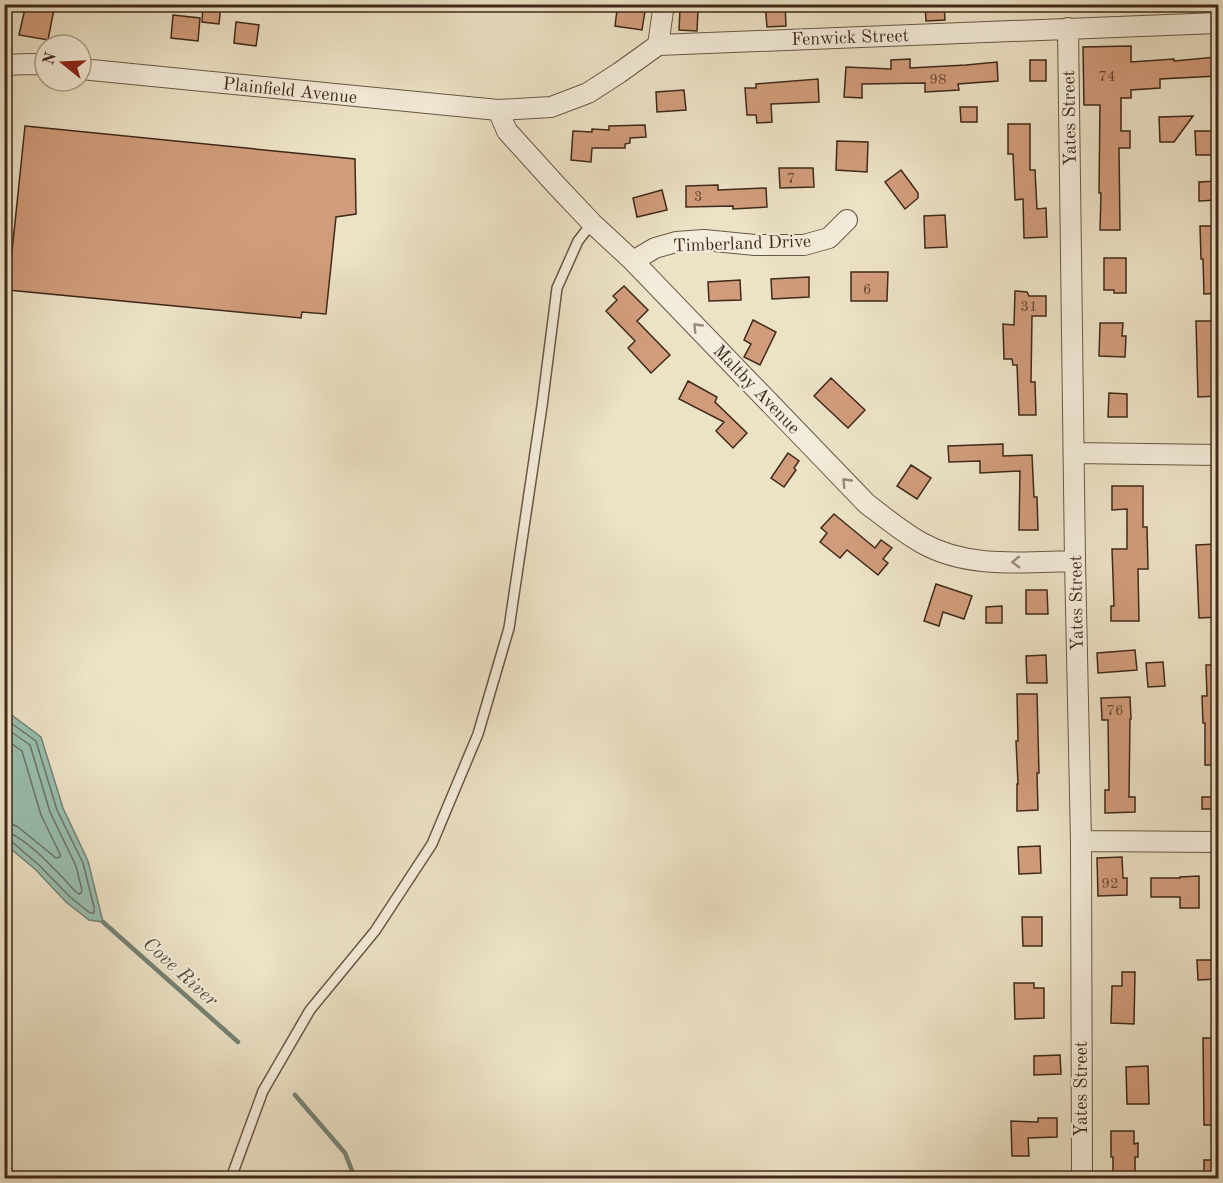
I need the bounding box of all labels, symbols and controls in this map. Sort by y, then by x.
street label: Fenwick Street [791,27,909,49]
north arrow [33,33,93,93]
text: N [41,50,60,67]
street label: Yates Street [1060,70,1080,166]
house number: 74 [1098,70,1116,85]
house number: 98 [929,73,947,88]
street label: Plainfield Avenue [222,75,358,107]
house number: 7 [787,172,795,187]
house number: 3 [694,190,702,205]
street label: Timberland Drive [673,233,811,255]
house number: 6 [863,283,871,298]
house number: 31 [1020,300,1038,315]
one-way arrow [693,323,704,334]
street label: Maltby Avenue [709,342,803,438]
one-way arrow [843,479,854,490]
street label: Yates Street [1067,555,1087,651]
one-way arrow [1012,556,1021,568]
house number: 76 [1106,704,1124,719]
house number: 92 [1101,877,1119,892]
water label: Cove River [138,934,221,1011]
street label: Yates Street [1073,1041,1091,1137]

